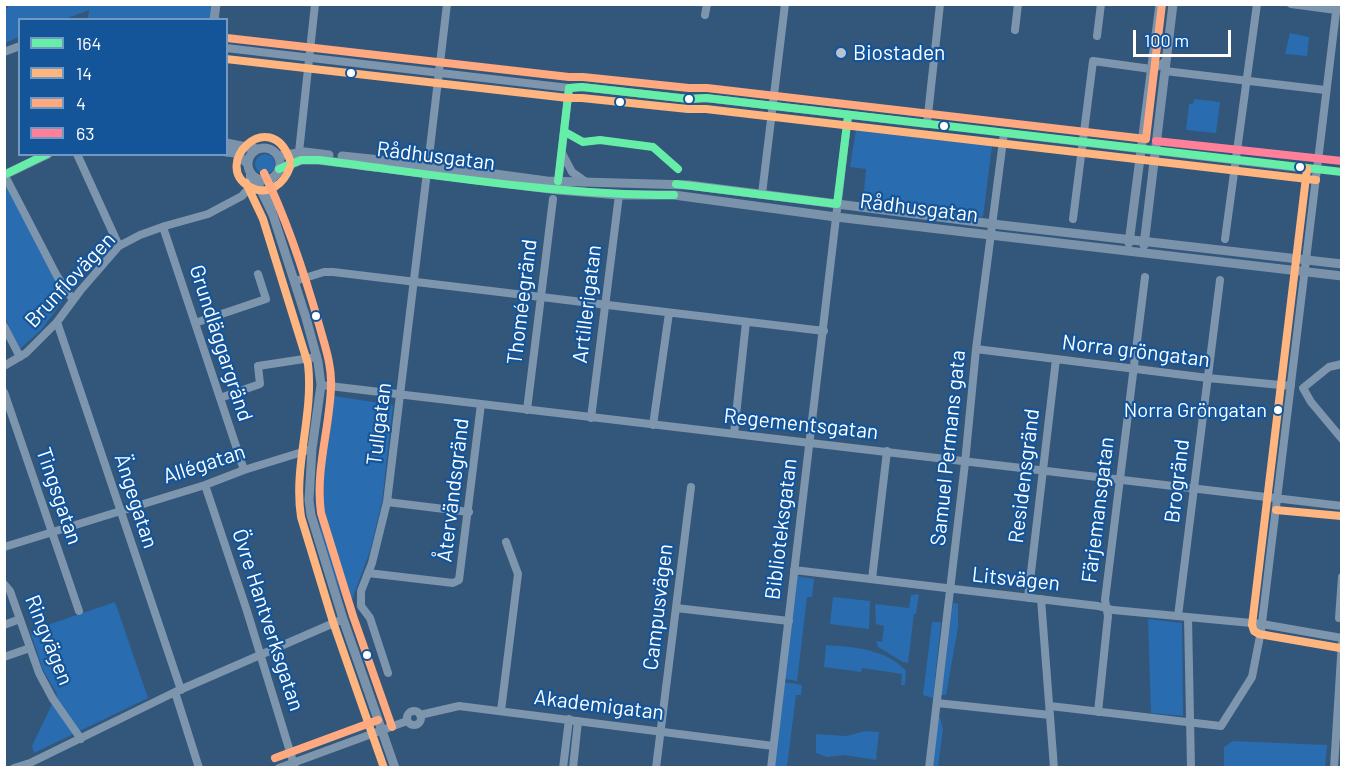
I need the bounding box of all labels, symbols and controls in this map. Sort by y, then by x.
legend [18,18,228,156]
scale bar [1136,18,1234,56]
text: 100 m [1144,29,1189,51]
text: 164 [76,32,102,54]
place label: Biostaden [853,40,945,66]
marker: Biostaden [834,46,848,60]
text: 14 [76,62,92,84]
unlabelled marker [345,67,357,79]
text: 4 [76,92,86,114]
unlabelled marker [683,93,695,105]
unlabelled marker [614,96,626,108]
unlabelled marker [938,120,950,132]
text: 63 [76,122,95,144]
street label: Rådhusgatan [375,136,497,176]
unlabelled marker [1294,161,1306,173]
street label: Rådhusgatan [858,188,980,228]
street label: Brunflovägen [20,227,120,333]
street label: Thoméegränd [502,238,542,366]
street label: Artillerigatan [567,243,607,365]
street label: Grundläggargränd [184,262,258,424]
unlabelled marker [310,310,322,322]
street label: Norra gröngatan [1061,329,1211,373]
street label: Samuel Permans gata [925,349,971,547]
street label: Tullgatan [361,381,397,467]
place label: Norra Gröngatan [1124,398,1267,422]
street label: Regementsgatan [722,403,880,445]
marker: Norra Gröngatan [1272,404,1284,416]
street label: Residensgränd [1003,407,1045,545]
street label: Återvändsgränd [432,417,474,563]
street label: Färjemansgatan [1077,435,1119,585]
street label: Brogränd [1159,438,1195,524]
street label: Allégatan [160,439,248,489]
street label: Tingsgatan [31,444,87,548]
street label: Ängegatan [109,450,163,552]
street label: Biblioteksgatan [760,457,802,601]
street label: Övre Hantverksgatan [227,526,309,714]
street label: Campusvägen [638,542,678,672]
street label: Litsvägen [971,562,1061,596]
street label: Ringvägen [20,591,78,689]
unlabelled marker [361,649,373,661]
street label: Akademigatan [533,685,665,725]

